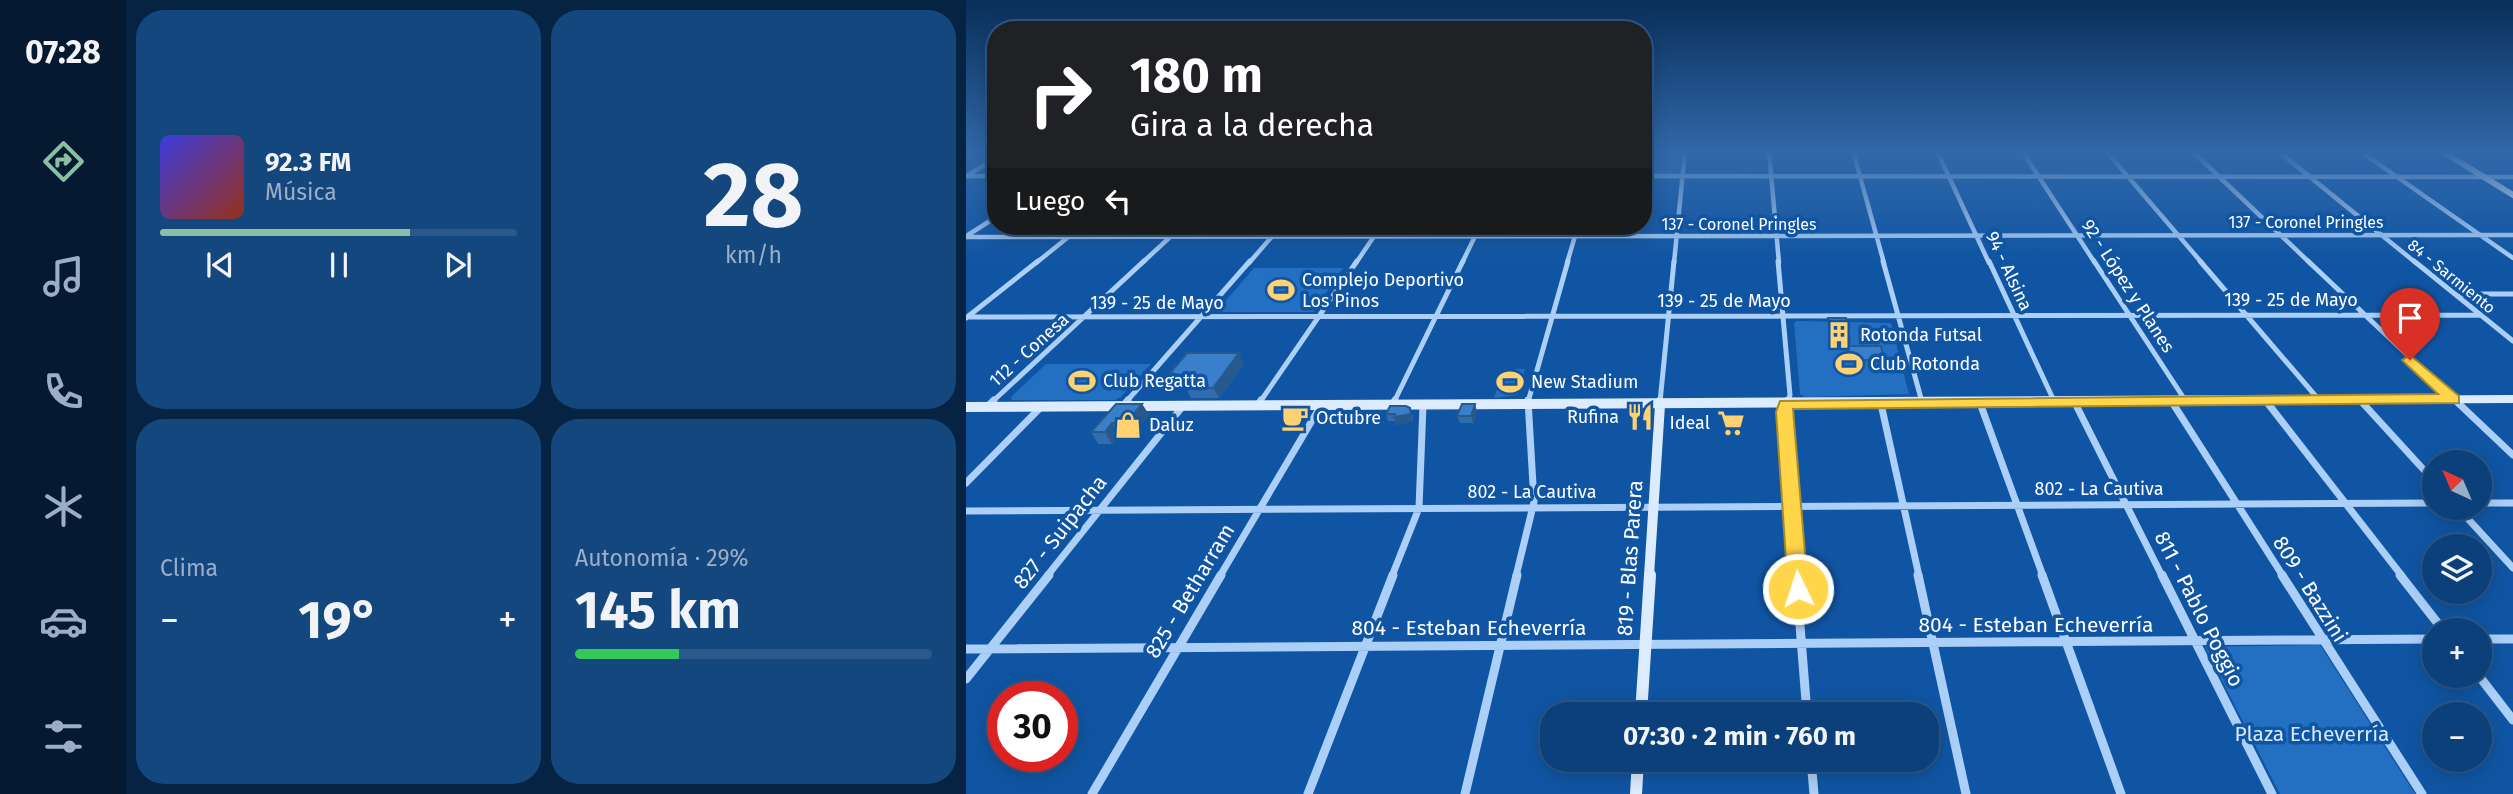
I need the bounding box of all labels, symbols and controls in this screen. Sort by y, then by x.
text: 07:28 [25,33,101,71]
text: 180 m [1130,46,1263,105]
icon: right [1015,49,1106,140]
text: Gira a la derecha [1130,106,1374,144]
icon: directions [39,137,88,186]
text: 28 [704,141,803,250]
text: 92.3 FM [265,147,351,178]
text: Música [265,178,337,206]
icon: left [1099,182,1137,220]
text: Luego [1015,186,1085,217]
street label: 137 - Coronel Pringles [2228,213,2384,232]
street label: 137 - Coronel Pringles [1661,215,1817,234]
street label: 92 - López y Planes [2077,215,2179,357]
street label: 94 - Alsina [1981,228,2037,314]
street label: 84 - Sarmiento [2404,235,2499,317]
text: km/h [725,241,782,269]
icon: previous [201,246,239,284]
icon: pause [320,246,358,284]
icon: next [439,246,477,284]
icon: music [39,252,88,301]
place label: Complejo Deportivo Los Pinos [1302,269,1464,312]
sports icon: Complejo Deportivo Los Pinos [1266,275,1296,305]
pin [2380,288,2440,360]
street label: 139 - 25 de Mayo [2224,289,2358,311]
street label: 139 - 25 de Mayo [1657,290,1791,312]
street label: 139 - 25 de Mayo [1090,292,1224,314]
icon: arrive [2391,299,2429,337]
street label: 112 - Conesa [985,308,1073,392]
building icon: Rotonda Futsal [1824,320,1854,350]
place label: Rotonda Futsal [1860,324,1982,346]
sports icon: Club Rotonda [1834,349,1864,379]
place label: Club Rotonda [1870,353,1980,375]
sports icon: Club Regatta [1067,366,1097,396]
icon: phone [39,367,88,416]
sports icon: New Stadium [1495,367,1525,397]
place label: Club Regatta [1103,370,1206,392]
place label: New Stadium [1531,371,1639,393]
restaurant icon: Rufina [1625,402,1655,432]
cafe icon: Octubre [1280,403,1310,433]
place label: Rufina [1567,406,1619,428]
place label: Octubre [1316,407,1381,429]
supermarket icon: Ideal [1716,408,1746,438]
shop icon: Daluz [1113,410,1143,440]
place label: Ideal [1669,412,1710,434]
place label: Daluz [1149,414,1194,436]
north arrow [2422,450,2492,520]
map controls [2422,450,2492,772]
street label: 827 - Suipacha [1007,470,1113,594]
street label: 802 - La Cautiva [2035,478,2163,500]
street label: 819 - Blas Parera [1612,479,1648,637]
street label: 802 - La Cautiva [1468,481,1596,503]
icon: climate [39,482,88,531]
street label: 825 - Betharram [1140,519,1240,663]
street label: 811 - Pablo Poggio [2149,527,2249,691]
street label: 809 - Bazzini [2267,531,2353,647]
button: layers [2422,534,2492,604]
text: Autonomía · 29% [575,544,749,572]
position arrow [1761,552,1835,626]
text: Clima [160,554,218,582]
text: 145 km [575,579,741,642]
text: 19° [298,589,379,652]
icon: car [39,597,88,646]
text: − [160,597,179,643]
text: + [498,597,517,643]
street label: 804 - Esteban Echeverría [1918,612,2154,638]
street label: 804 - Esteban Echeverría [1351,615,1587,641]
button: + [2422,618,2492,688]
speed limit sign: 30 [987,681,1078,772]
button: − [2422,702,2492,772]
icon: filters [39,712,88,761]
text: 07:30 · 2 min · 760 m [1623,721,1856,752]
park label: Plaza Echeverría [2234,721,2390,747]

